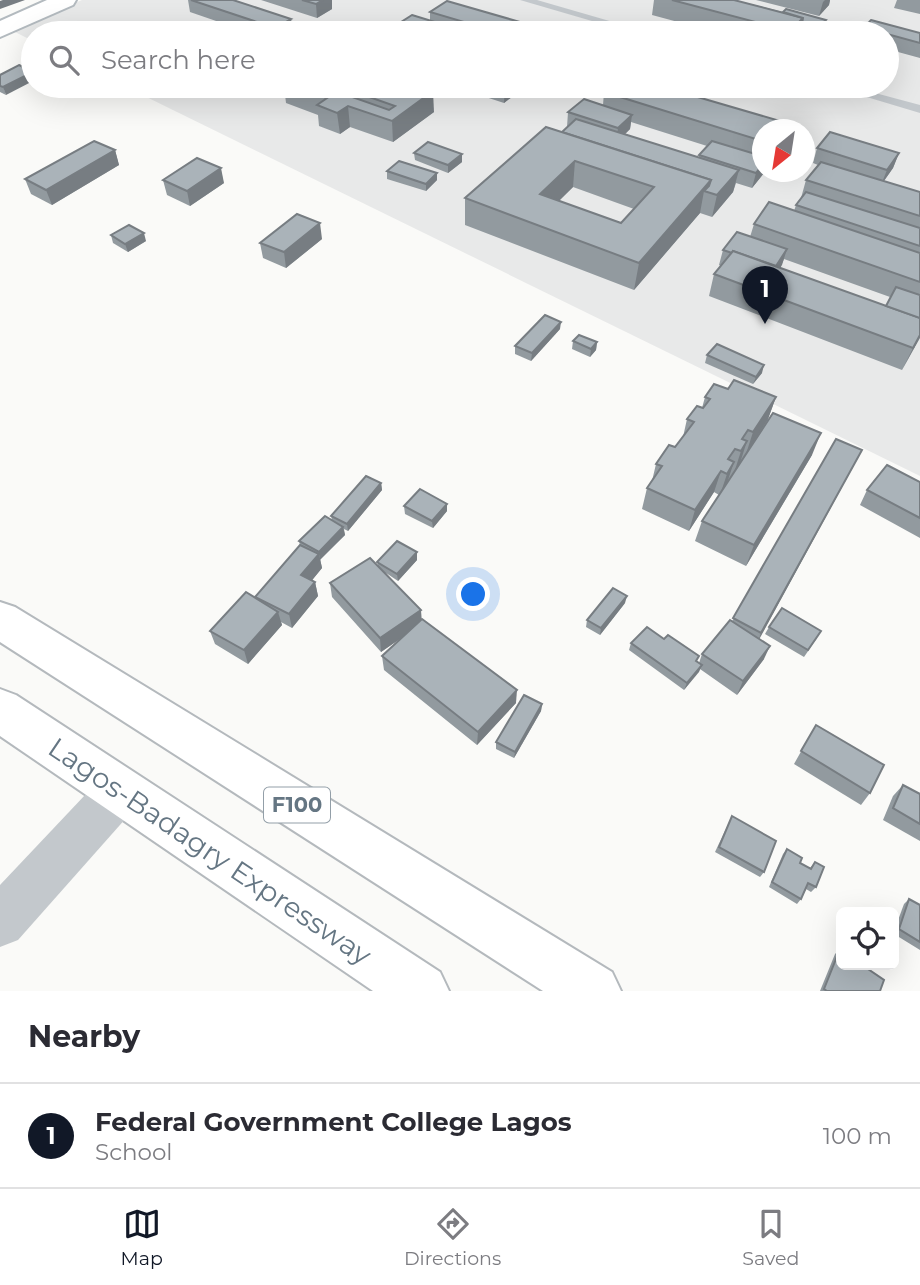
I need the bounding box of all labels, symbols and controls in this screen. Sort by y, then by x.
search box [21,21,899,98]
icon: search [45,41,83,79]
text: Search here [101,44,256,76]
north arrow [752,119,815,182]
pin: 1 [742,266,788,324]
your location [456,577,490,611]
street label: Lagos-Badagry Expressway [42,730,379,972]
road number: F100 [264,788,330,822]
map controls [836,907,899,970]
button: locate [836,907,899,970]
text: Nearby [28,1018,140,1055]
text: Federal Government College Lagos [95,1106,572,1138]
text: 1 [46,1122,56,1150]
text: 100 m [823,1122,892,1150]
text: School [95,1138,173,1166]
tab: Map [121,1205,163,1270]
tab: Directions [404,1205,501,1270]
tab: Saved [742,1205,799,1270]

